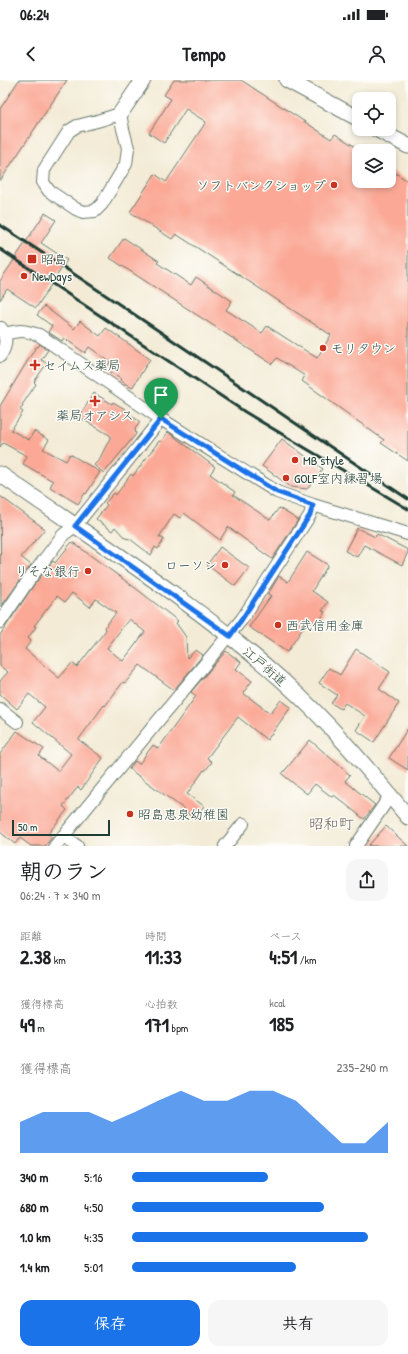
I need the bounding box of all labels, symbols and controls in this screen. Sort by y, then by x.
text: 06:24 [20,4,49,25]
text: Tempo [183,42,225,67]
icon: back [20,43,42,65]
icon: person [366,43,388,65]
map controls [352,92,396,188]
button: locate [352,92,396,136]
button: layers [352,144,396,188]
place label: ソフトバンクショップ [197,176,326,194]
marker: ソフトバンクショップ [329,180,339,190]
place label: 昭島 [41,250,67,268]
marker: 昭島 [26,253,38,265]
place label: NewDays [32,267,72,285]
marker: NewDays [19,271,29,281]
place label: モリタウン [331,339,396,357]
marker: モリタウン [318,343,328,353]
place label: セイムス薬局 [43,356,120,374]
marker: セイムス薬局 [30,360,40,370]
pin [144,378,178,419]
icon: arrive [150,384,172,406]
marker: 薬局オアシス [90,396,100,406]
place label: 薬局オアシス [56,406,134,424]
place label: MB style [303,451,344,469]
marker: MB style [290,455,300,465]
place label: GOLF室内練習場 [294,469,382,487]
marker: GOLF室内練習場 [281,473,291,483]
place label: ローソン [165,556,217,574]
marker: ローソン [220,560,230,570]
place label: りそな銀行 [15,562,80,580]
marker: りそな銀行 [83,566,93,576]
place label: 西武信用金庫 [286,616,364,634]
marker: 西武信用金庫 [273,620,283,630]
street label: 江戸街道 [239,642,291,690]
place label: 昭島恵泉幼稚園 [138,805,229,823]
marker: 昭島恵泉幼稚園 [125,809,135,819]
district label: 昭和町 [308,813,354,834]
scale bar [12,818,110,837]
text: 50 m [18,820,38,834]
text: 朝のラン [20,856,108,886]
button: share [346,859,388,901]
text: 06:24 · 7 × 340 m [20,886,101,904]
text: 距離 [20,929,42,943]
text: 時間 [145,929,167,943]
text: ペース [269,929,302,943]
text: 2.38 [20,943,51,970]
text: 11:33 [145,943,182,970]
text: 4:51 [269,943,297,970]
text: km [51,953,66,967]
text: /km [297,953,316,967]
text: kcal [269,996,285,1010]
text: 獲得標高 [20,997,64,1011]
text: 心拍数 [145,997,178,1011]
text: 185 [269,1010,294,1037]
text: 49 [20,1011,35,1038]
text: 171 [145,1011,169,1038]
text: m [35,1021,45,1035]
text: bpm [169,1021,188,1035]
text: 235–240 m [337,1058,388,1076]
text: 獲得標高 [20,1059,72,1077]
text: 340 m [20,1168,48,1186]
text: 5:16 [84,1168,102,1186]
text: 680 m [20,1198,48,1216]
text: 4:50 [84,1198,103,1216]
text: 1.0 km [20,1228,51,1246]
text: 4:35 [84,1228,103,1246]
text: 1.4 km [20,1258,50,1276]
text: 5:01 [84,1258,103,1276]
button: 保存 [20,1300,200,1346]
button: 共有 [208,1300,388,1346]

